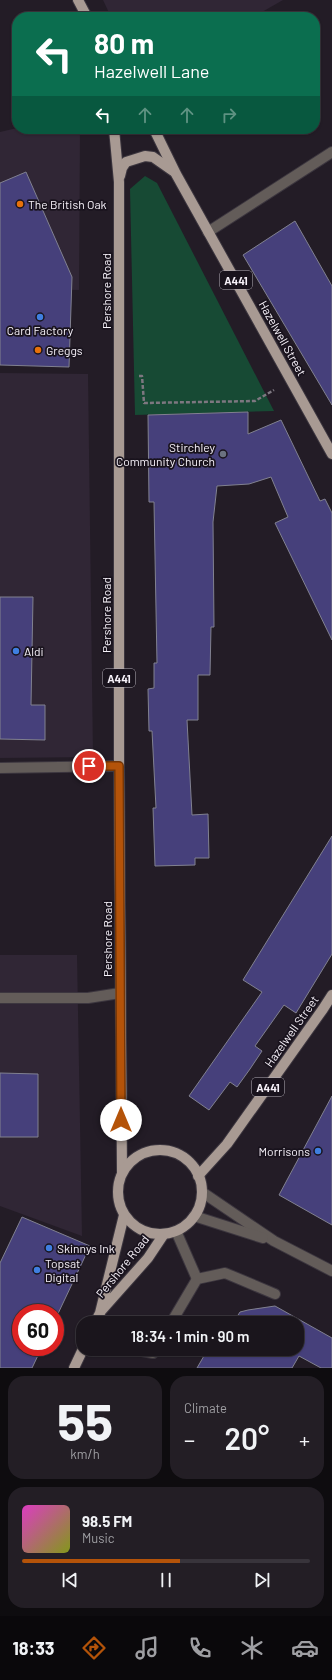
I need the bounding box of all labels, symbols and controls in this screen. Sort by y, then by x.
text: 80 m [94,26,154,60]
icon: left [28,28,80,80]
text: Hazelwell Lane [94,60,209,82]
icon: left [92,104,114,126]
icon: ahead [134,104,156,126]
icon: ahead [176,104,198,126]
icon: right [218,104,240,126]
place label: The British Oak [28,197,107,211]
marker: The British Oak [15,199,25,209]
street label: Pershore Road [99,253,113,329]
road number: A441 [220,271,252,289]
street label: Hazelwell Street [257,298,309,378]
marker: Card Factory [35,312,45,322]
place label: Card Factory [7,323,74,337]
place label: Greggs [46,343,83,357]
marker: Greggs [33,345,43,355]
place label: Stirchley Community Church [116,440,215,468]
marker: Stirchley Community Church [218,449,228,459]
street label: Pershore Road [99,577,113,653]
place label: Aldi [24,644,44,658]
marker: Aldi [11,646,21,656]
road number: A441 [103,669,135,687]
pin [72,749,106,783]
icon: arrive [78,755,100,777]
street label: Pershore Road [100,901,114,977]
street label: Hazelwell Street [261,993,321,1069]
road number: A441 [252,1078,284,1096]
position arrow [100,1099,142,1141]
place label: Morrisons [259,1144,310,1158]
marker: Morrisons [313,1146,323,1156]
street label: Pershore Road [93,1232,151,1300]
place label: Skinnys Ink [57,1241,115,1255]
marker: Skinnys Ink [44,1243,54,1253]
place label: Topsat Digital [45,1256,80,1284]
marker: Topsat Digital [32,1265,42,1275]
speed limit sign: 60 [12,1304,64,1356]
text: 18:34 · 1 min · 90 m [131,1327,249,1345]
text: 55 [57,1389,113,1451]
text: Climate [184,1400,227,1416]
text: 20° [225,1420,269,1456]
text: − [184,1426,195,1452]
text: + [299,1426,310,1452]
text: km/h [70,1446,100,1462]
text: 98.5 FM [82,1512,132,1530]
text: Music [82,1530,115,1546]
icon: previous [59,1569,81,1591]
icon: pause [155,1569,177,1591]
icon: next [251,1569,273,1591]
icon: directions [80,1634,108,1662]
icon: music [133,1634,161,1662]
icon: phone [186,1634,214,1662]
icon: climate [238,1634,266,1662]
icon: car [291,1634,319,1662]
text: 18:33 [12,1637,55,1659]

